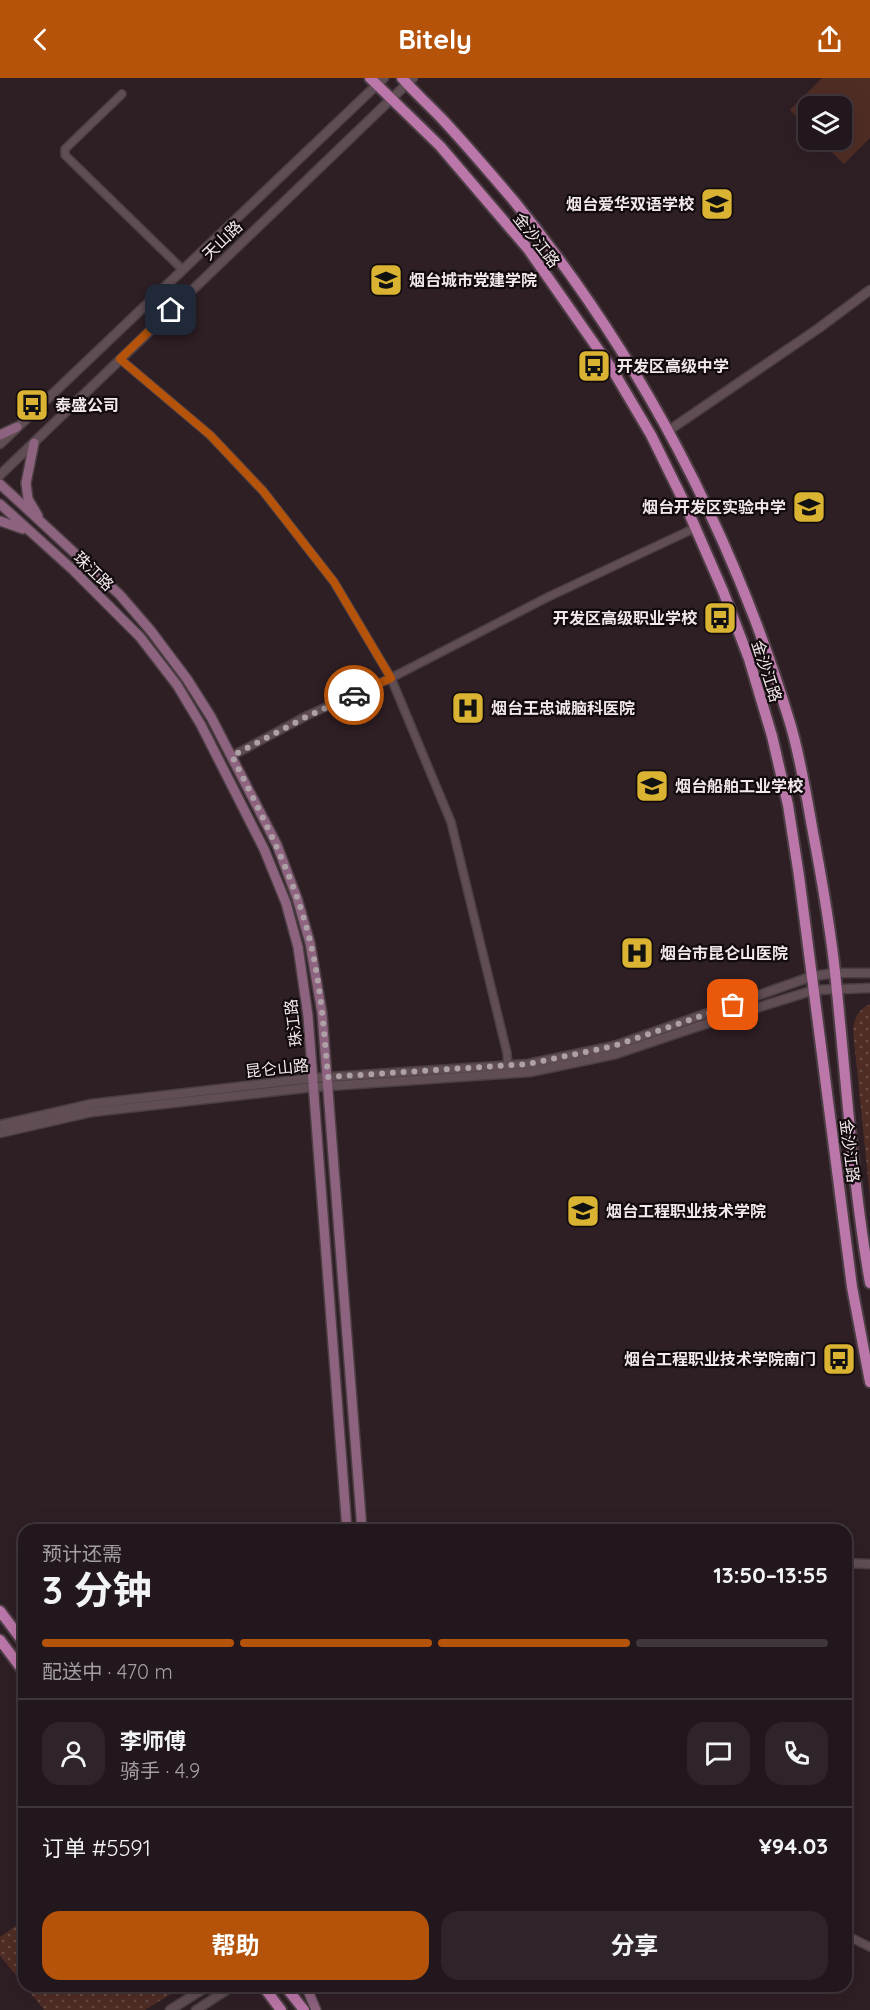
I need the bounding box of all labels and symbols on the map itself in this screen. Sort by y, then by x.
school or university icon: 烟台爱华双语学校 [699,186,735,222]
place label: 烟台爱华双语学校 [566,194,695,214]
street label: 金沙江路 [509,209,565,271]
street label: 天山路 [198,216,246,264]
school or university icon: 烟台城市党建学院 [368,262,404,298]
place label: 烟台城市党建学院 [409,270,537,290]
pin [145,284,196,335]
bus stop icon: 开发区高级中学 [576,348,612,384]
place label: 开发区高级中学 [617,356,729,376]
bus stop icon: 泰盛公司 [14,387,50,423]
place label: 泰盛公司 [55,395,119,415]
school or university icon: 烟台开发区实验中学 [791,489,827,525]
place label: 烟台开发区实验中学 [642,497,786,517]
street label: 珠江路 [70,547,118,595]
bus stop icon: 开发区高级职业学校 [702,600,738,636]
place label: 开发区高级职业学校 [553,608,698,628]
street label: 金沙江路 [748,637,786,705]
courier [324,665,384,725]
hospital icon: 烟台王忠诚脑科医院 [450,690,486,726]
place label: 烟台王忠诚脑科医院 [491,698,635,718]
school or university icon: 烟台船舶工业学校 [634,768,670,804]
place label: 烟台船舶工业学校 [675,776,804,796]
hospital icon: 烟台市昆仑山医院 [619,935,655,971]
place label: 烟台市昆仑山医院 [660,943,788,963]
pin [707,979,758,1030]
street label: 珠江路 [280,998,306,1048]
street label: 昆仑山路 [244,1055,310,1081]
street label: 金沙江路 [836,1118,864,1184]
school or university icon: 烟台工程职业技术学院 [565,1193,601,1229]
place label: 烟台工程职业技术学院 [606,1201,766,1221]
bus stop icon: 烟台工程职业技术学院南门 [821,1341,857,1377]
place label: 烟台工程职业技术学院南门 [624,1349,816,1369]

